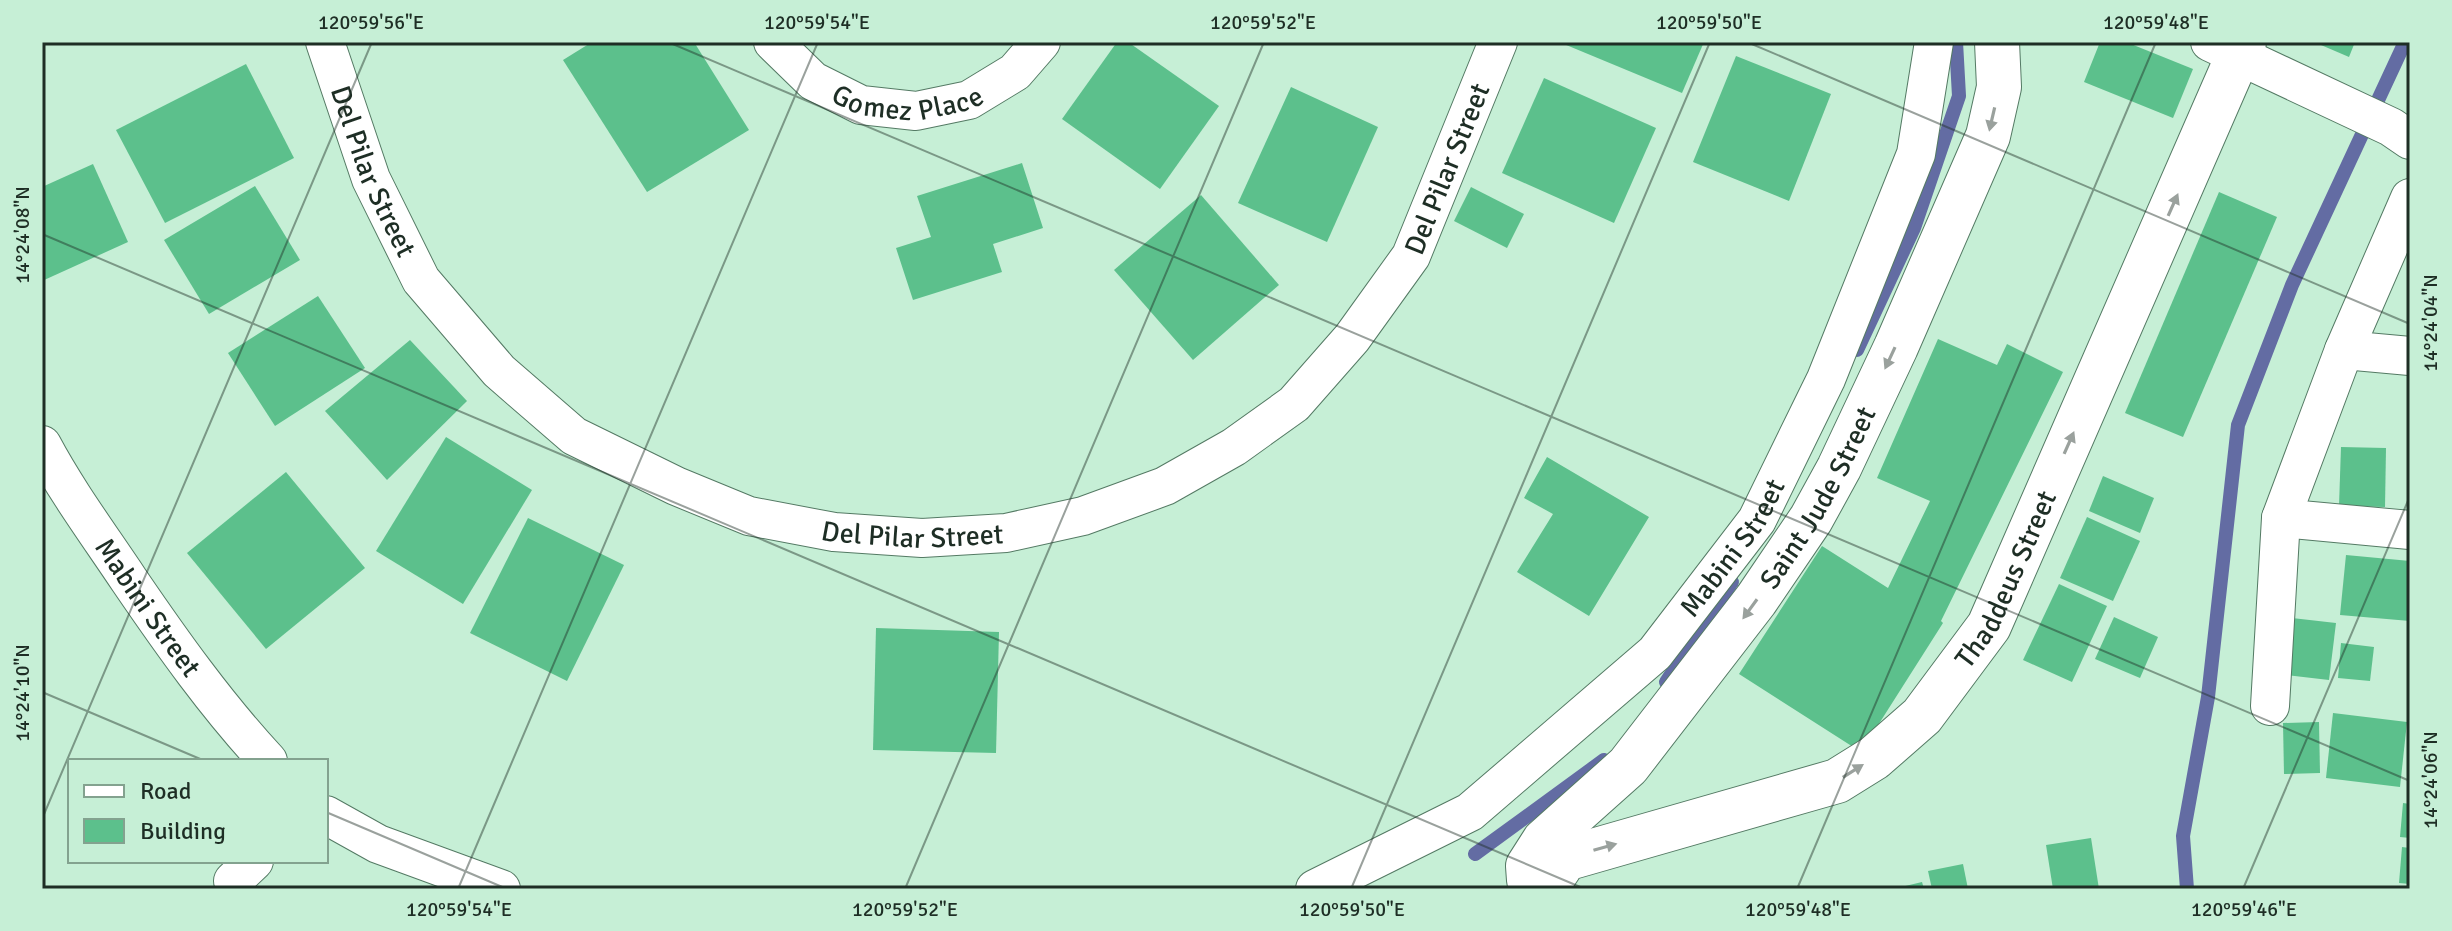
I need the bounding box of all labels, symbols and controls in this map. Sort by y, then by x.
text: 120°59'56"E [318,10,424,35]
text: 120°59'54"E [764,10,870,35]
text: 120°59'52"E [1210,10,1316,35]
text: 120°59'50"E [1656,10,1762,35]
text: 120°59'48"E [2103,10,2209,35]
street label: Gomez Place [826,77,990,129]
street label: Del Pilar Street [1397,78,1497,260]
street label: Del Pilar Street [323,81,423,263]
one-way arrow [1985,107,1998,132]
text: 14°24'08"N [10,186,35,284]
one-way arrow [2166,193,2179,217]
text: 14°24'04"N [2418,274,2443,372]
one-way arrow [1884,347,1897,370]
street label: Saint Jude Street [1753,401,1884,595]
one-way arrow [2062,432,2075,455]
street label: Mabini Street [1673,473,1793,624]
street label: Thaddeus Street [1948,485,2064,675]
street label: Del Pilar Street [819,514,1005,556]
street label: Mabini Street [87,532,208,684]
one-way arrow [1743,598,1758,619]
text: 14°24'10"N [10,644,35,742]
text: 14°24'06"N [2418,731,2443,829]
legend [68,759,328,863]
one-way arrow [1842,765,1864,779]
text: Road [140,776,191,806]
text: Building [140,816,226,846]
one-way arrow [1593,841,1618,853]
text: 120°59'54"E [406,897,512,922]
text: 120°59'52"E [852,897,958,922]
text: 120°59'50"E [1299,897,1405,922]
text: 120°59'48"E [1745,897,1851,922]
text: 120°59'46"E [2191,897,2297,922]

